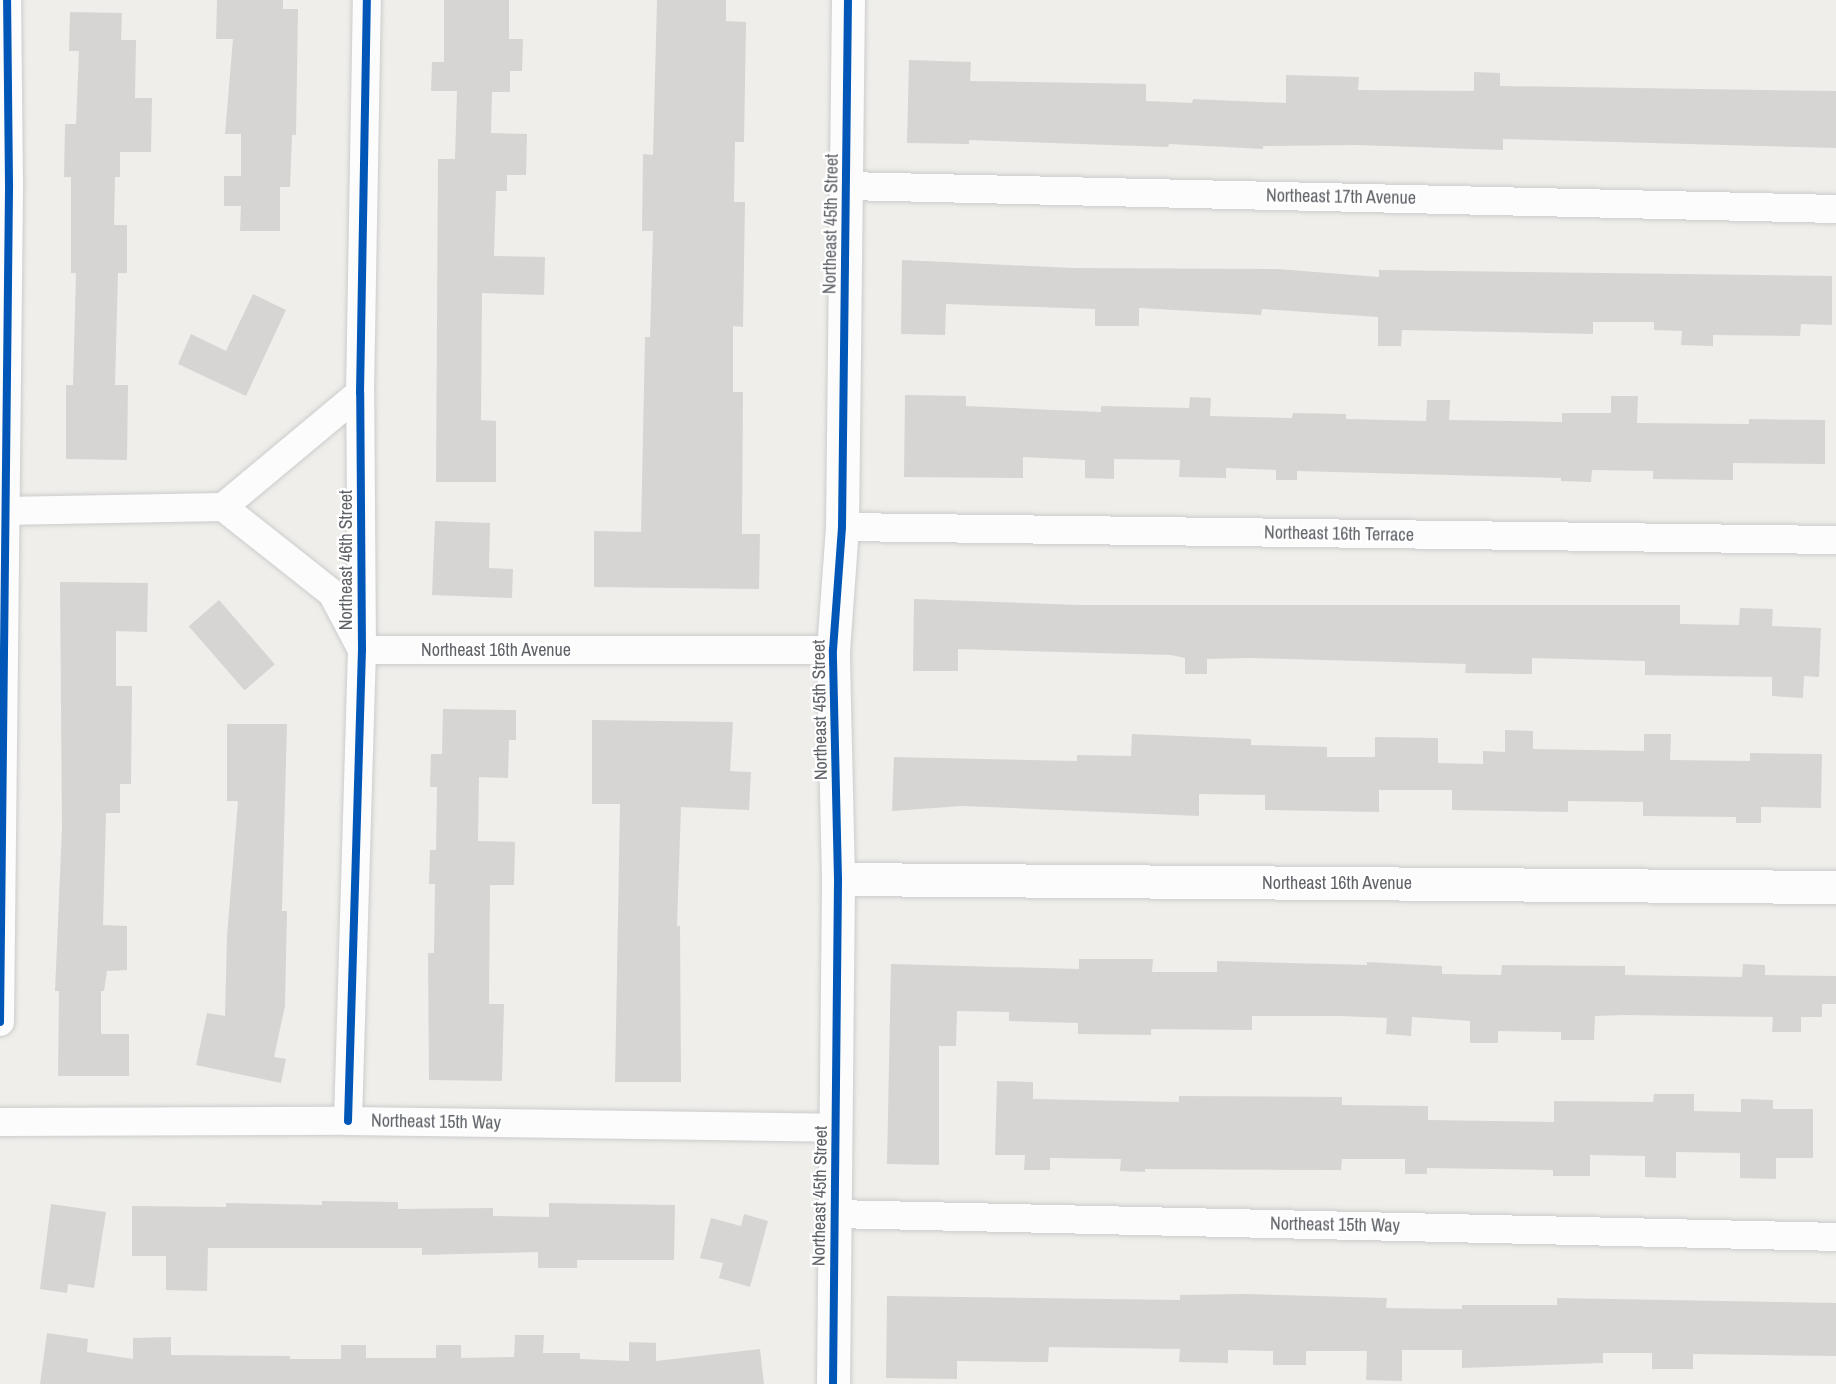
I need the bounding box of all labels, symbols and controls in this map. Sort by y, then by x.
street label: Northeast 45th Street [819,154,843,294]
street label: Northeast 17th Avenue [1265,185,1417,209]
street label: Northeast 46th Street [335,490,357,630]
street label: Northeast 16th Terrace [1264,522,1414,546]
street label: Northeast 16th Avenue [421,639,571,661]
street label: Northeast 45th Street [808,640,832,780]
street label: Northeast 16th Avenue [1262,872,1412,894]
street label: Northeast 15th Way [371,1110,501,1134]
street label: Northeast 45th Street [808,1126,832,1266]
street label: Northeast 15th Way [1270,1213,1400,1237]

